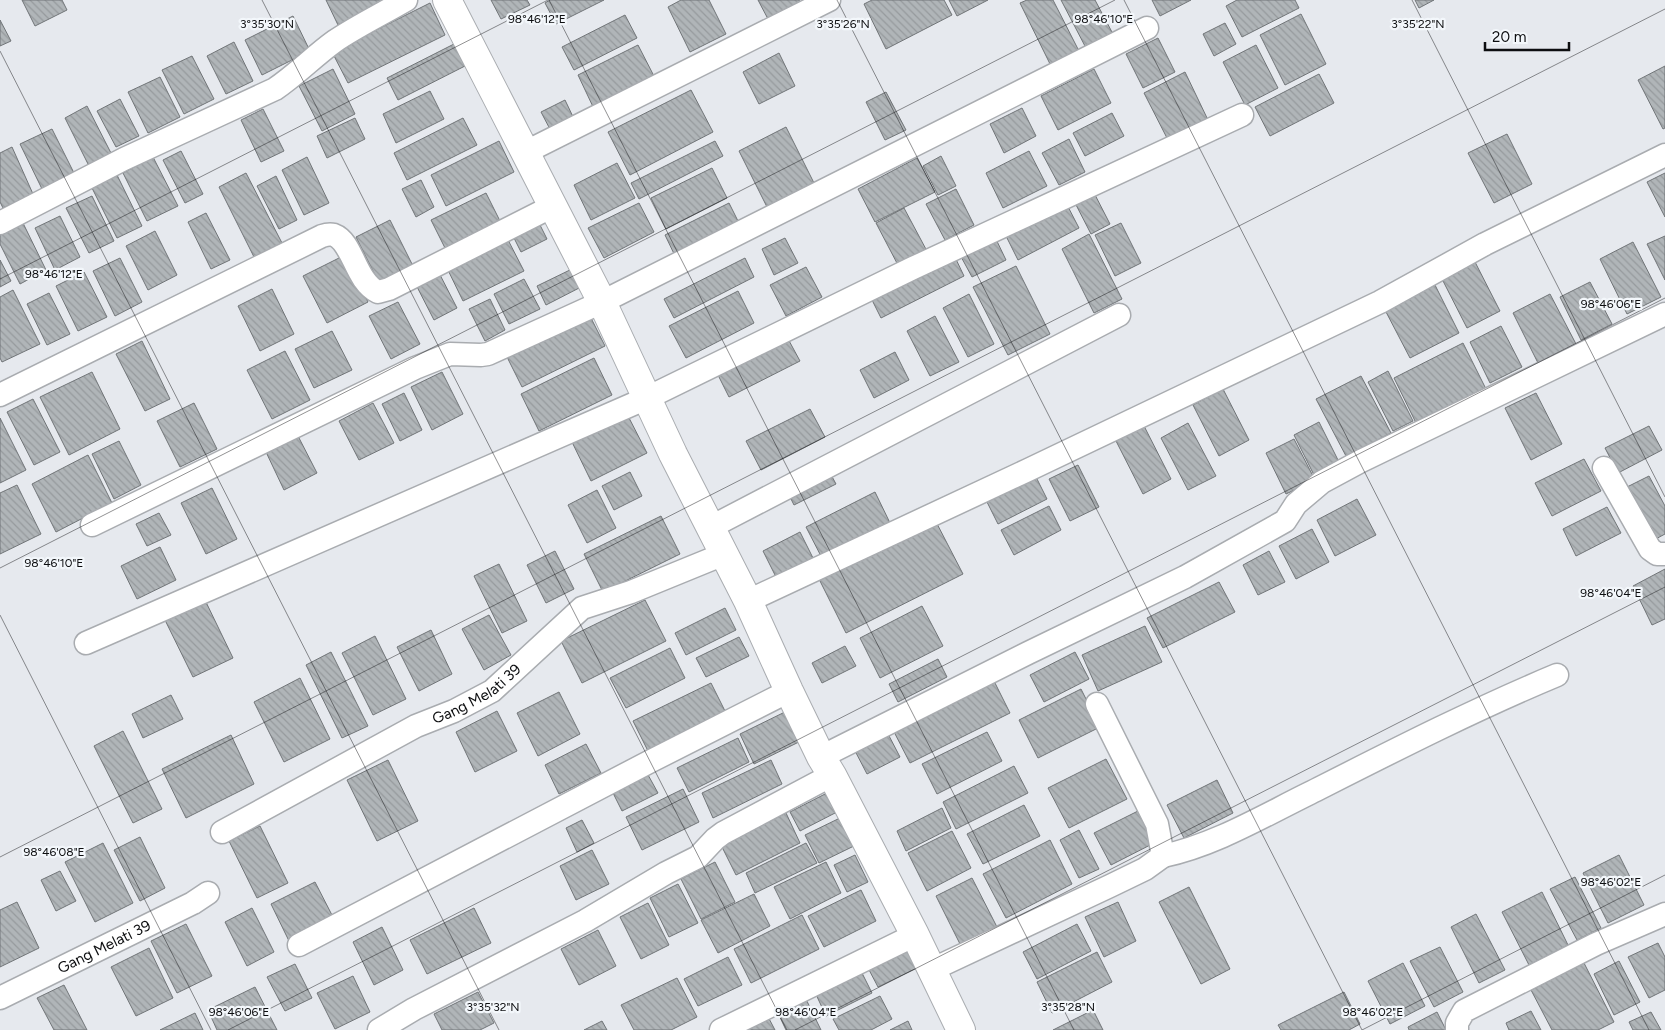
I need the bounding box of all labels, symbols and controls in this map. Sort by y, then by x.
text: 98°46'12"E [508,12,566,26]
text: 98°46'10"E [1075,12,1133,26]
text: 3°35'30"N [240,17,294,31]
text: 3°35'26"N [816,17,870,31]
text: 3°35'22"N [1391,17,1445,31]
scale bar [1485,20,1569,52]
text: 20 m [1492,28,1526,46]
text: 98°46'12"E [25,267,83,281]
text: 98°46'06"E [1581,297,1641,311]
text: 98°46'10"E [25,556,83,570]
text: 98°46'04"E [1580,586,1642,600]
street label: Gang Melati 39 [430,660,524,728]
text: 98°46'08"E [23,845,85,859]
text: 98°46'02"E [1581,875,1641,889]
street label: Gang Melati 39 [55,916,154,977]
text: 3°35'32"N [466,1000,520,1014]
text: 3°35'28"N [1041,1000,1095,1014]
text: 98°46'06"E [209,1005,269,1019]
text: 98°46'04"E [775,1005,837,1019]
text: 98°46'02"E [1343,1005,1403,1019]

